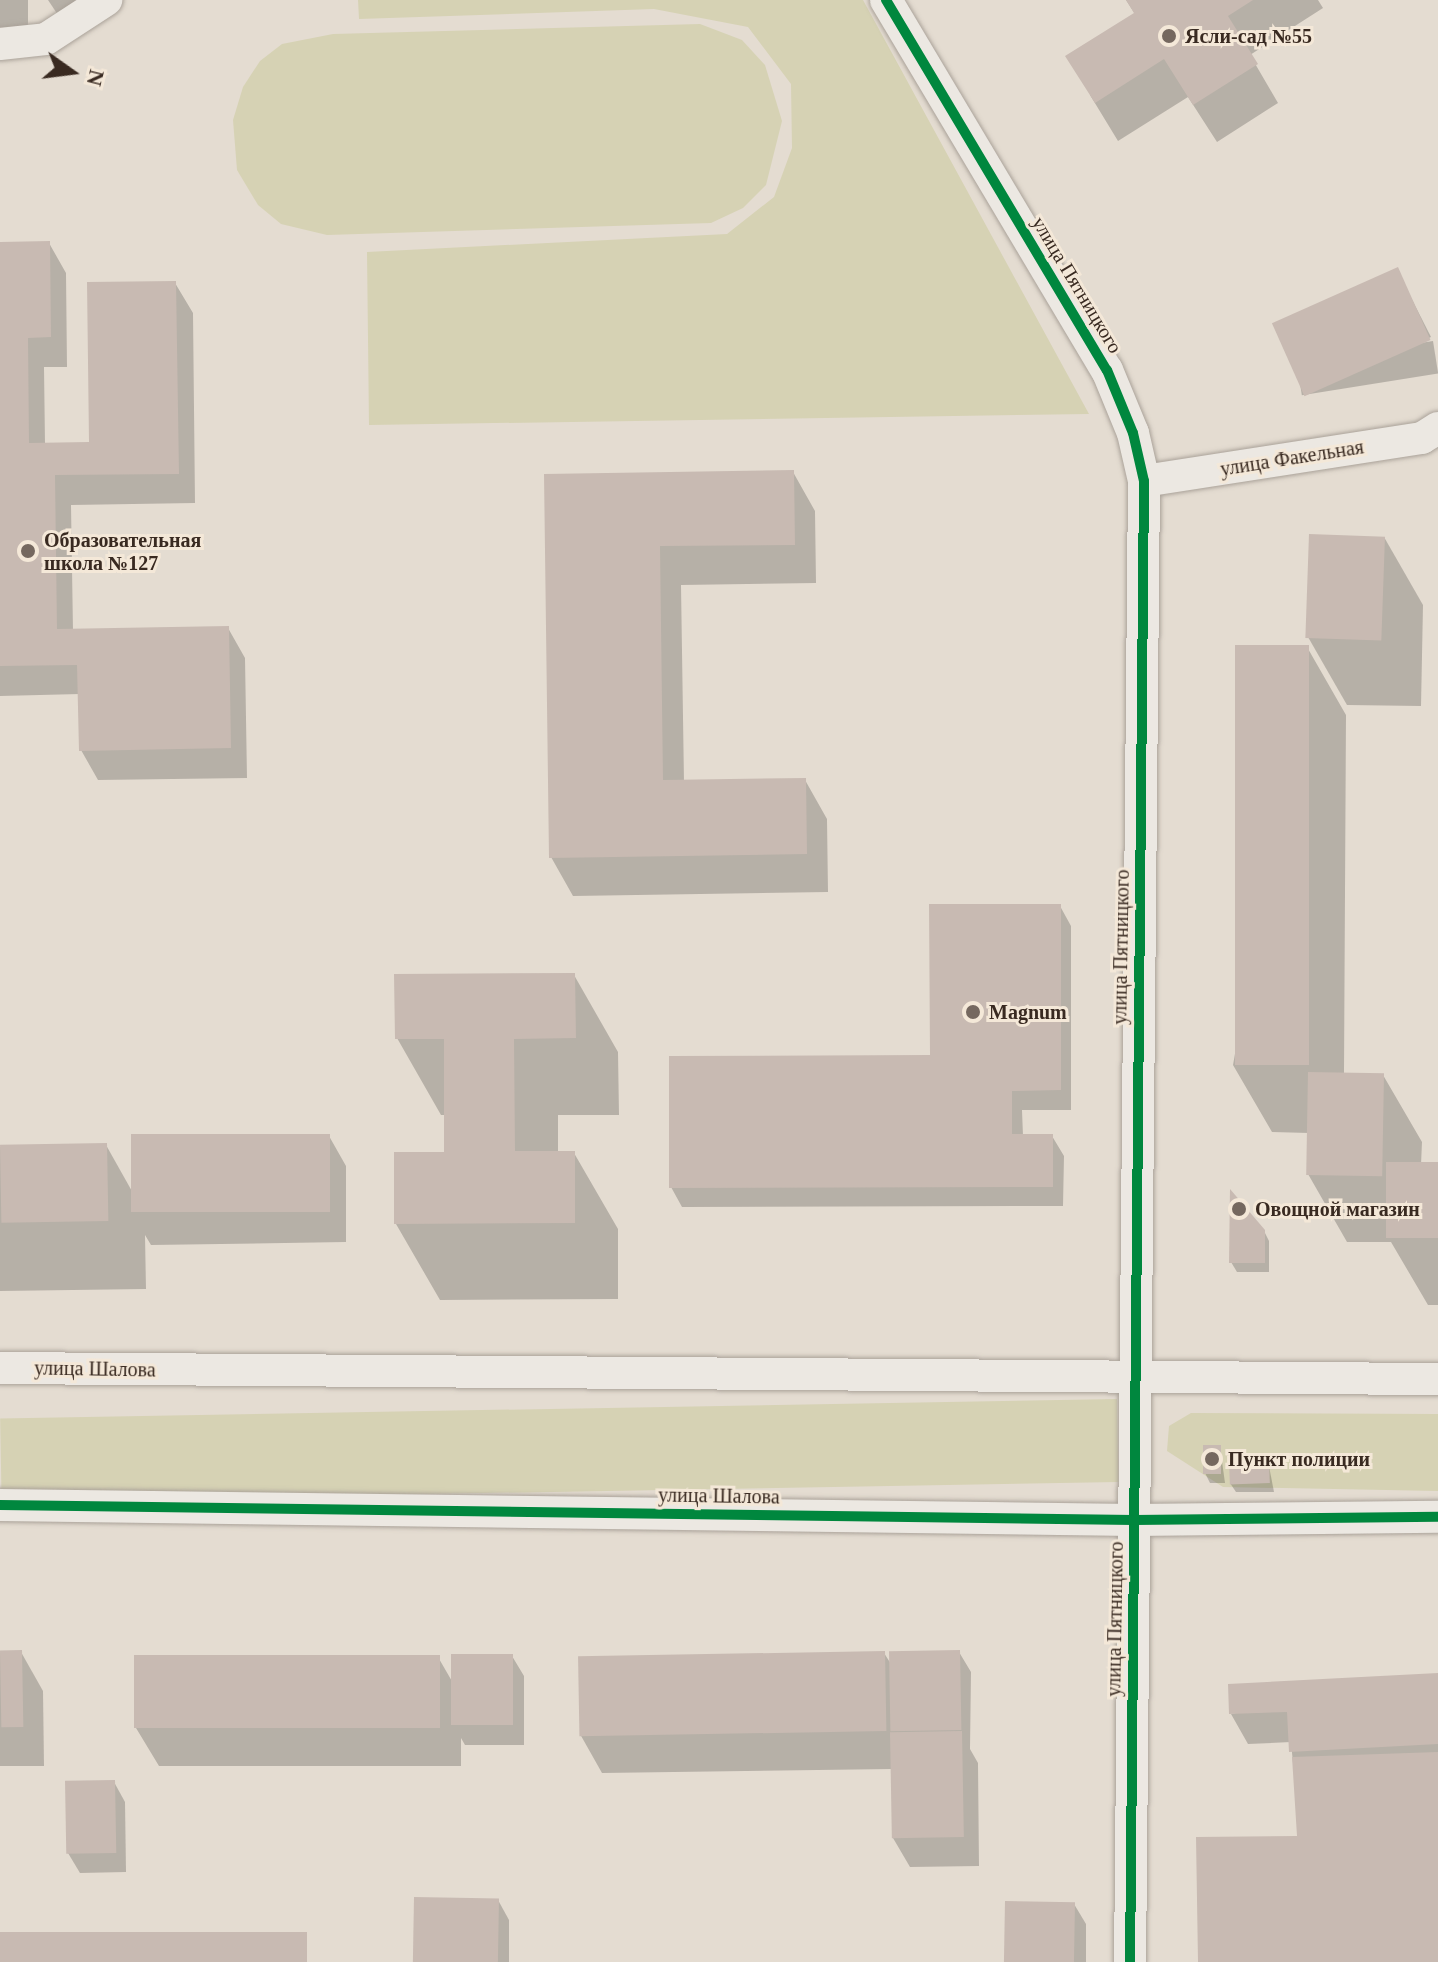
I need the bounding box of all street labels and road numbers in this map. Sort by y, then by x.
street label: улица Пятницкого [1027,212,1127,358]
street label: улица Факельная [1218,435,1366,481]
street label: улица Пятницкого [1108,869,1134,1025]
street label: улица Шалова [34,1356,156,1382]
street label: улица Шалова [658,1483,780,1509]
street label: улица Пятницкого [1102,1541,1128,1697]

